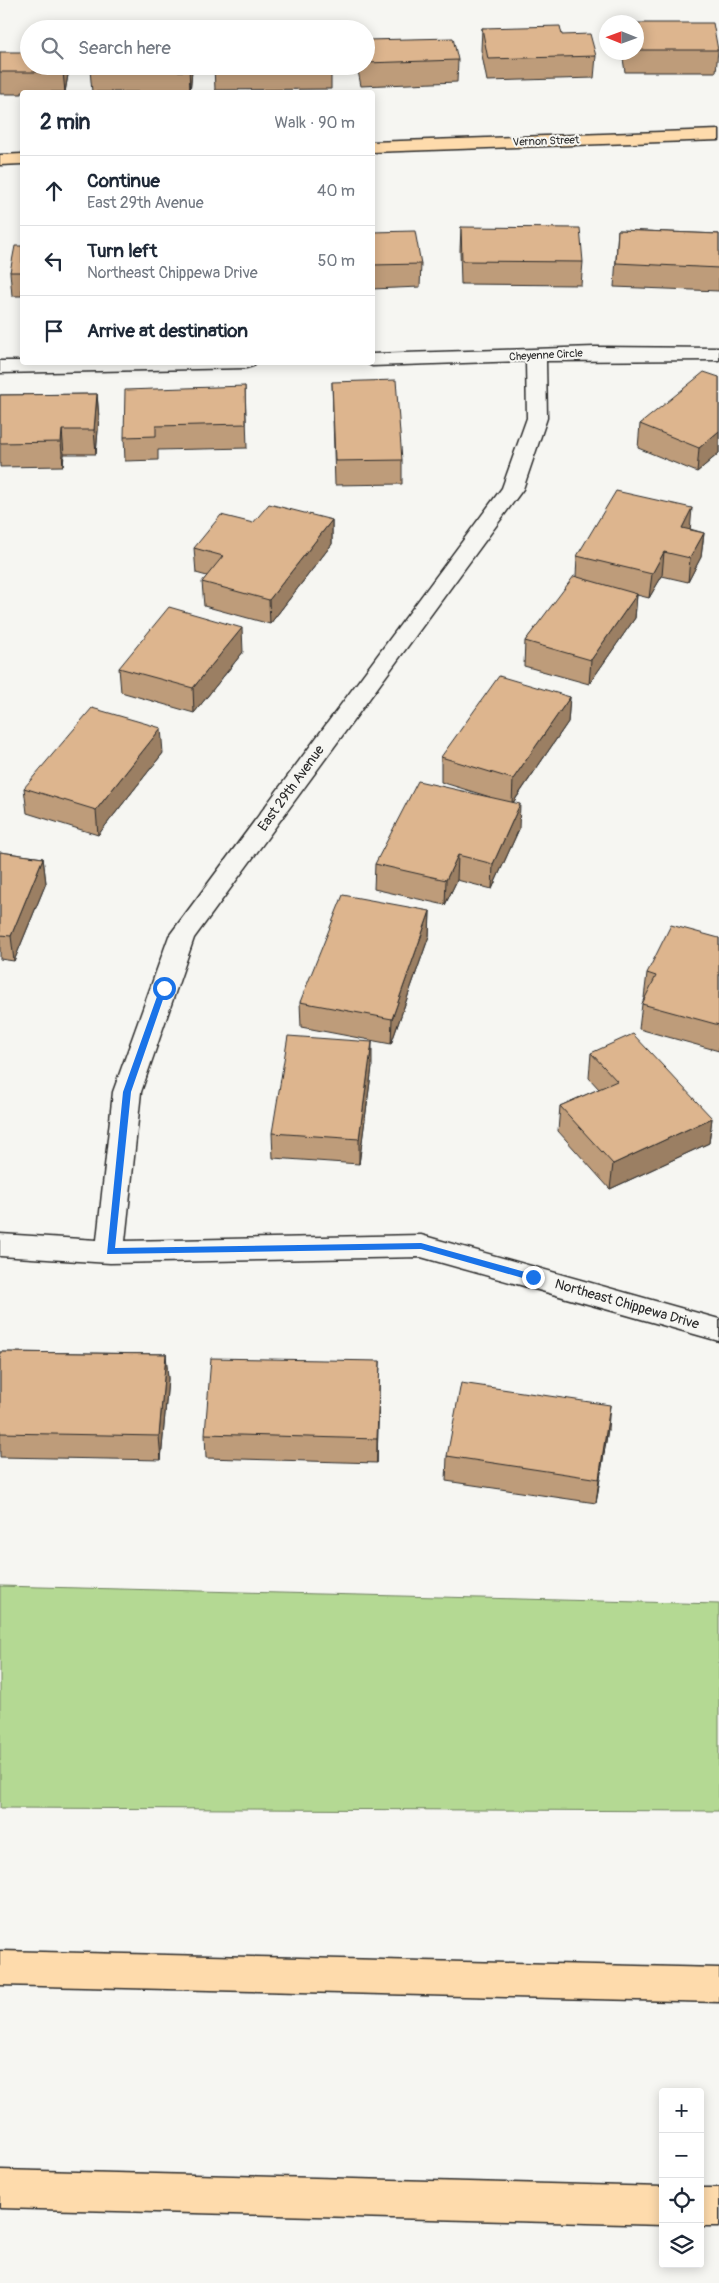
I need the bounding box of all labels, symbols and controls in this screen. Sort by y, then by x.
north arrow [599,15,644,60]
search box [20,20,375,75]
icon: search [38,34,66,62]
text: Search here [78,36,171,60]
text: 2 min [40,109,90,136]
text: Walk · 90 m [274,113,355,133]
street label: Vernon Street [512,133,580,149]
text: Continue [87,169,160,193]
icon: ahead [40,177,68,205]
text: 40 m [317,181,355,201]
text: East 29th Avenue [87,193,204,213]
text: Turn left [87,239,157,263]
icon: left [40,247,68,275]
text: 50 m [318,251,355,271]
text: Northeast Chippewa Drive [87,263,258,283]
icon: arrive [40,317,68,345]
text: Arrive at destination [87,319,248,343]
street label: Cheyenne Circle [509,347,584,363]
street label: East 29th Avenue [254,742,328,834]
route start [153,977,176,1000]
route end [522,1266,545,1289]
street label: Northeast Chippewa Drive [553,1275,701,1333]
map controls [659,2088,704,2268]
button: + [659,2088,704,2133]
button: − [659,2133,704,2178]
button: locate [659,2178,704,2223]
button: layers [659,2223,704,2268]

